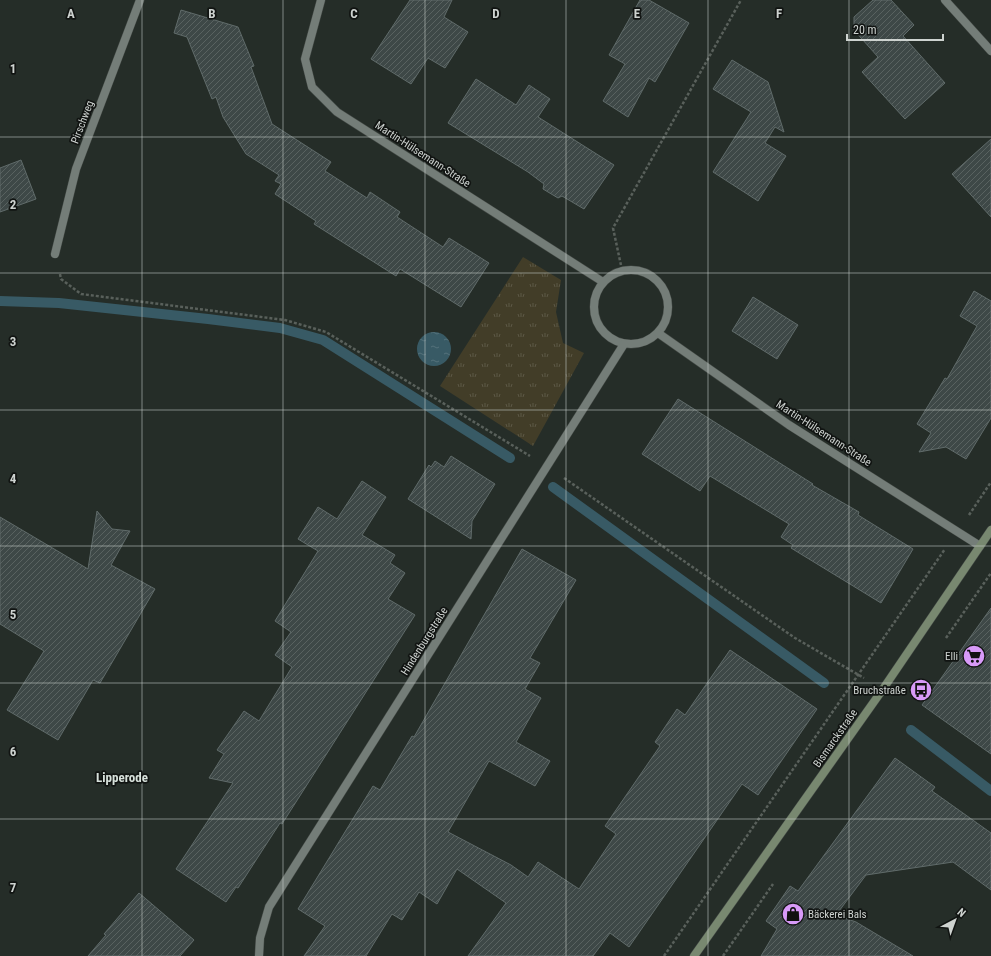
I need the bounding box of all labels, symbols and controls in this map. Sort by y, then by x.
text: A [67,6,75,21]
text: B [208,6,216,21]
text: C [350,6,358,21]
text: D [492,6,500,21]
text: E [634,6,641,21]
text: F [776,6,782,21]
scale bar [847,16,943,42]
text: 20 m [853,23,877,37]
text: 1 [10,61,16,76]
street label: Pirschweg [68,99,97,146]
street label: Martin-Hülsemann-Straße [373,119,473,190]
text: 2 [10,197,17,212]
text: 3 [10,334,16,349]
street label: Martin-Hülsemann-Straße [774,398,874,469]
text: 4 [10,471,17,486]
street label: Hindenburgstraße [398,605,450,678]
text: 5 [10,607,17,622]
supermarket icon: Elli [961,643,987,669]
place label: Elli [945,650,958,663]
bus stop icon: Bruchstraße [908,677,934,703]
place label: Bruchstraße [853,684,906,697]
street label: Bismarckstraße [811,707,860,770]
text: 6 [10,744,17,759]
district label: Lipperode [96,770,148,785]
text: 7 [10,880,17,895]
north arrow [935,900,975,940]
shop icon: Bäckerei Bals [780,901,806,927]
text: N [954,906,968,920]
place label: Bäckerei Bals [808,908,867,921]

